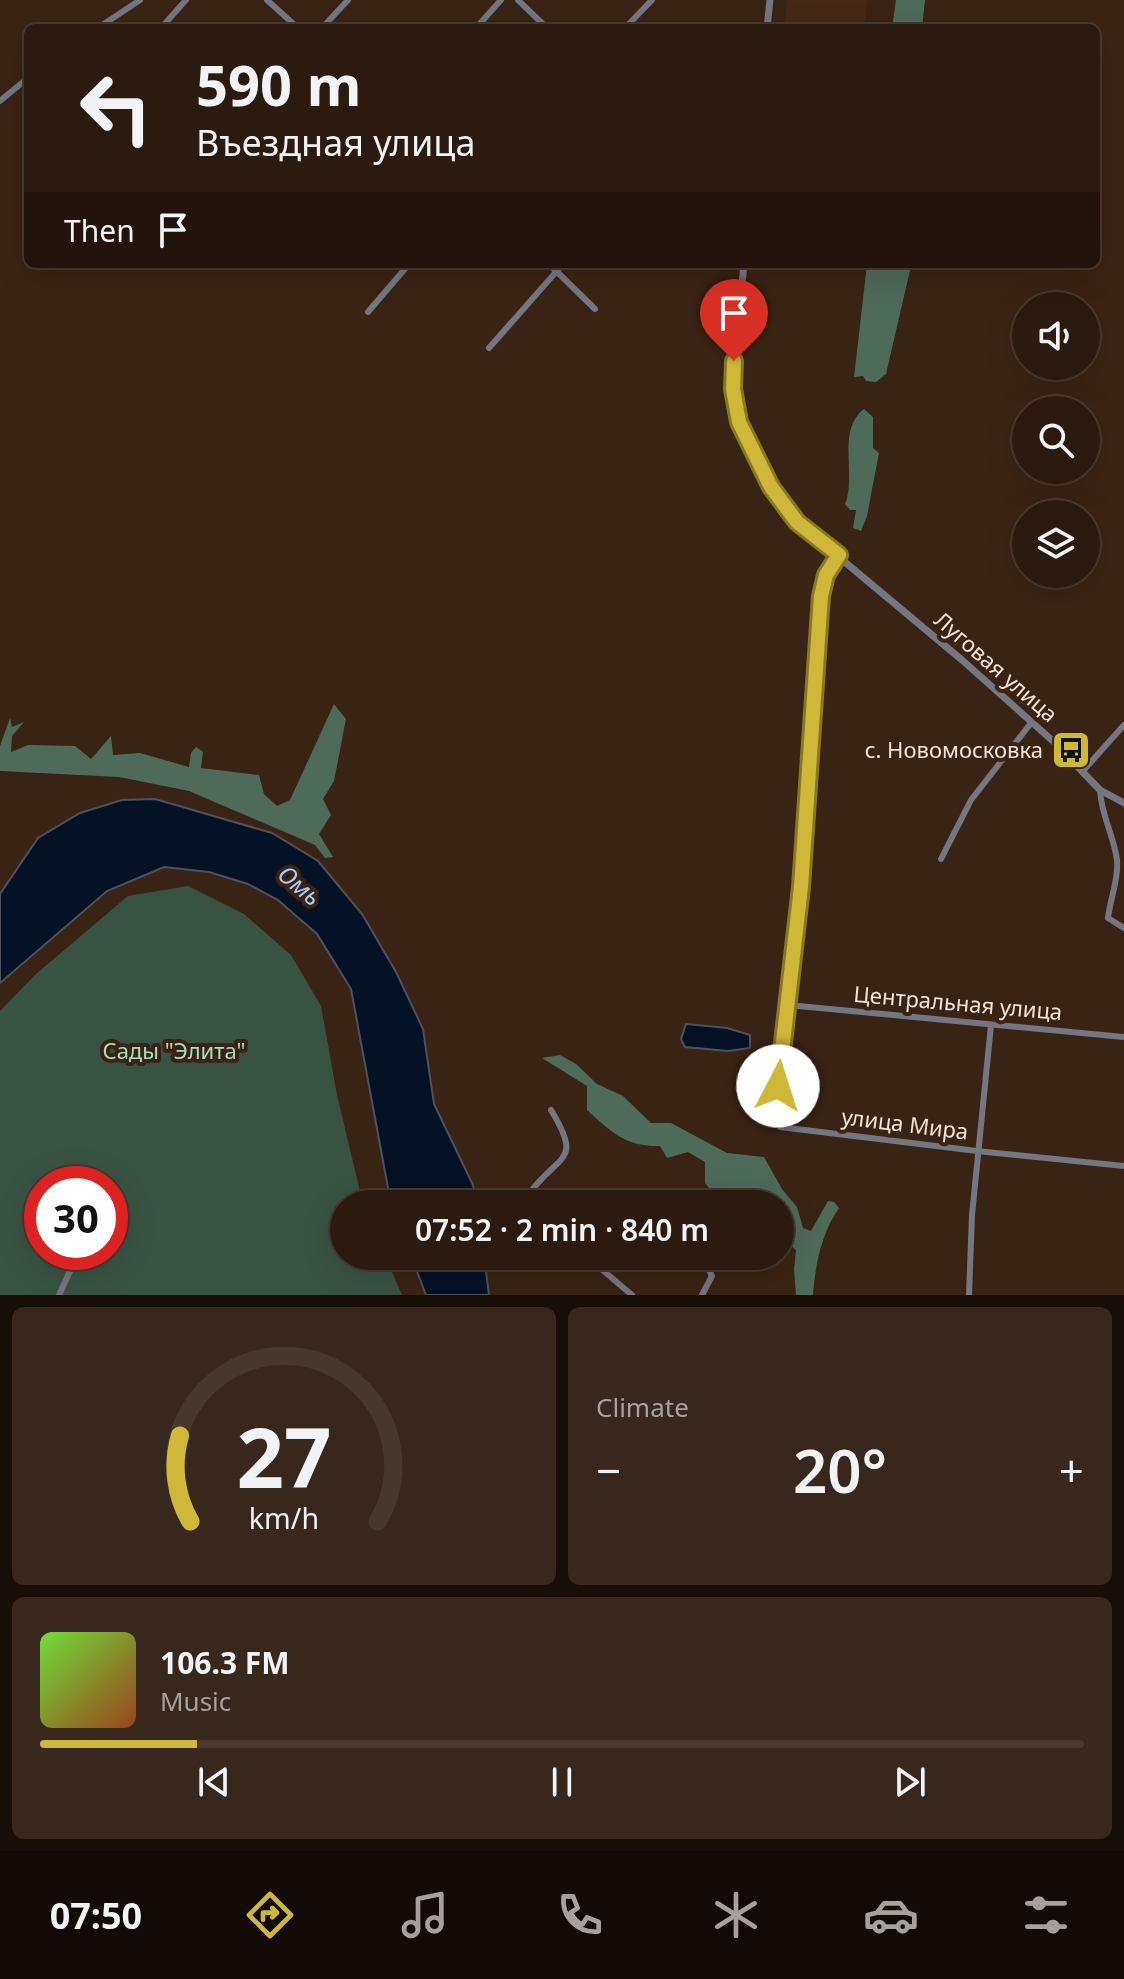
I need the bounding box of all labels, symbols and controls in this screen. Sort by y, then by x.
text: 590 m [196,46,361,122]
icon: left [64,56,168,160]
text: Въездная улица [196,118,475,167]
icon: arrive [151,208,195,252]
text: Then [64,210,135,251]
pin [700,279,768,361]
icon: arrive [712,291,756,335]
map controls [1012,292,1100,588]
button: sound [1012,292,1100,380]
button: search [1012,396,1100,484]
button: layers [1012,500,1100,588]
street label: Луговая улица [929,604,1065,728]
bus stop icon: с. Новомосковка [1050,729,1092,771]
place label: с. Новомосковка [865,734,1043,764]
water label: Омь [271,857,329,913]
street label: Центральная улица [853,978,1064,1026]
park label: Сады "Элита" [103,1035,245,1065]
position arrow [736,1044,820,1128]
street label: улица Мира [840,1100,970,1146]
speed limit sign: 30 [24,1166,128,1270]
text: 07:52 · 2 min · 840 m [415,1209,709,1250]
text: Climate [596,1389,689,1425]
text: 27 [236,1399,332,1512]
text: 20° [793,1429,887,1511]
text: − [596,1440,621,1500]
text: + [1059,1440,1084,1500]
text: km/h [249,1498,319,1537]
text: 106.3 FM [160,1642,290,1683]
text: Music [160,1683,231,1719]
icon: previous [192,1760,236,1804]
icon: pause [540,1760,584,1804]
icon: next [888,1760,932,1804]
icon: directions [242,1887,298,1943]
icon: music [397,1887,453,1943]
icon: phone [552,1887,608,1943]
icon: climate [708,1887,764,1943]
icon: car [863,1887,919,1943]
icon: filters [1018,1887,1074,1943]
text: 07:50 [50,1891,142,1940]

